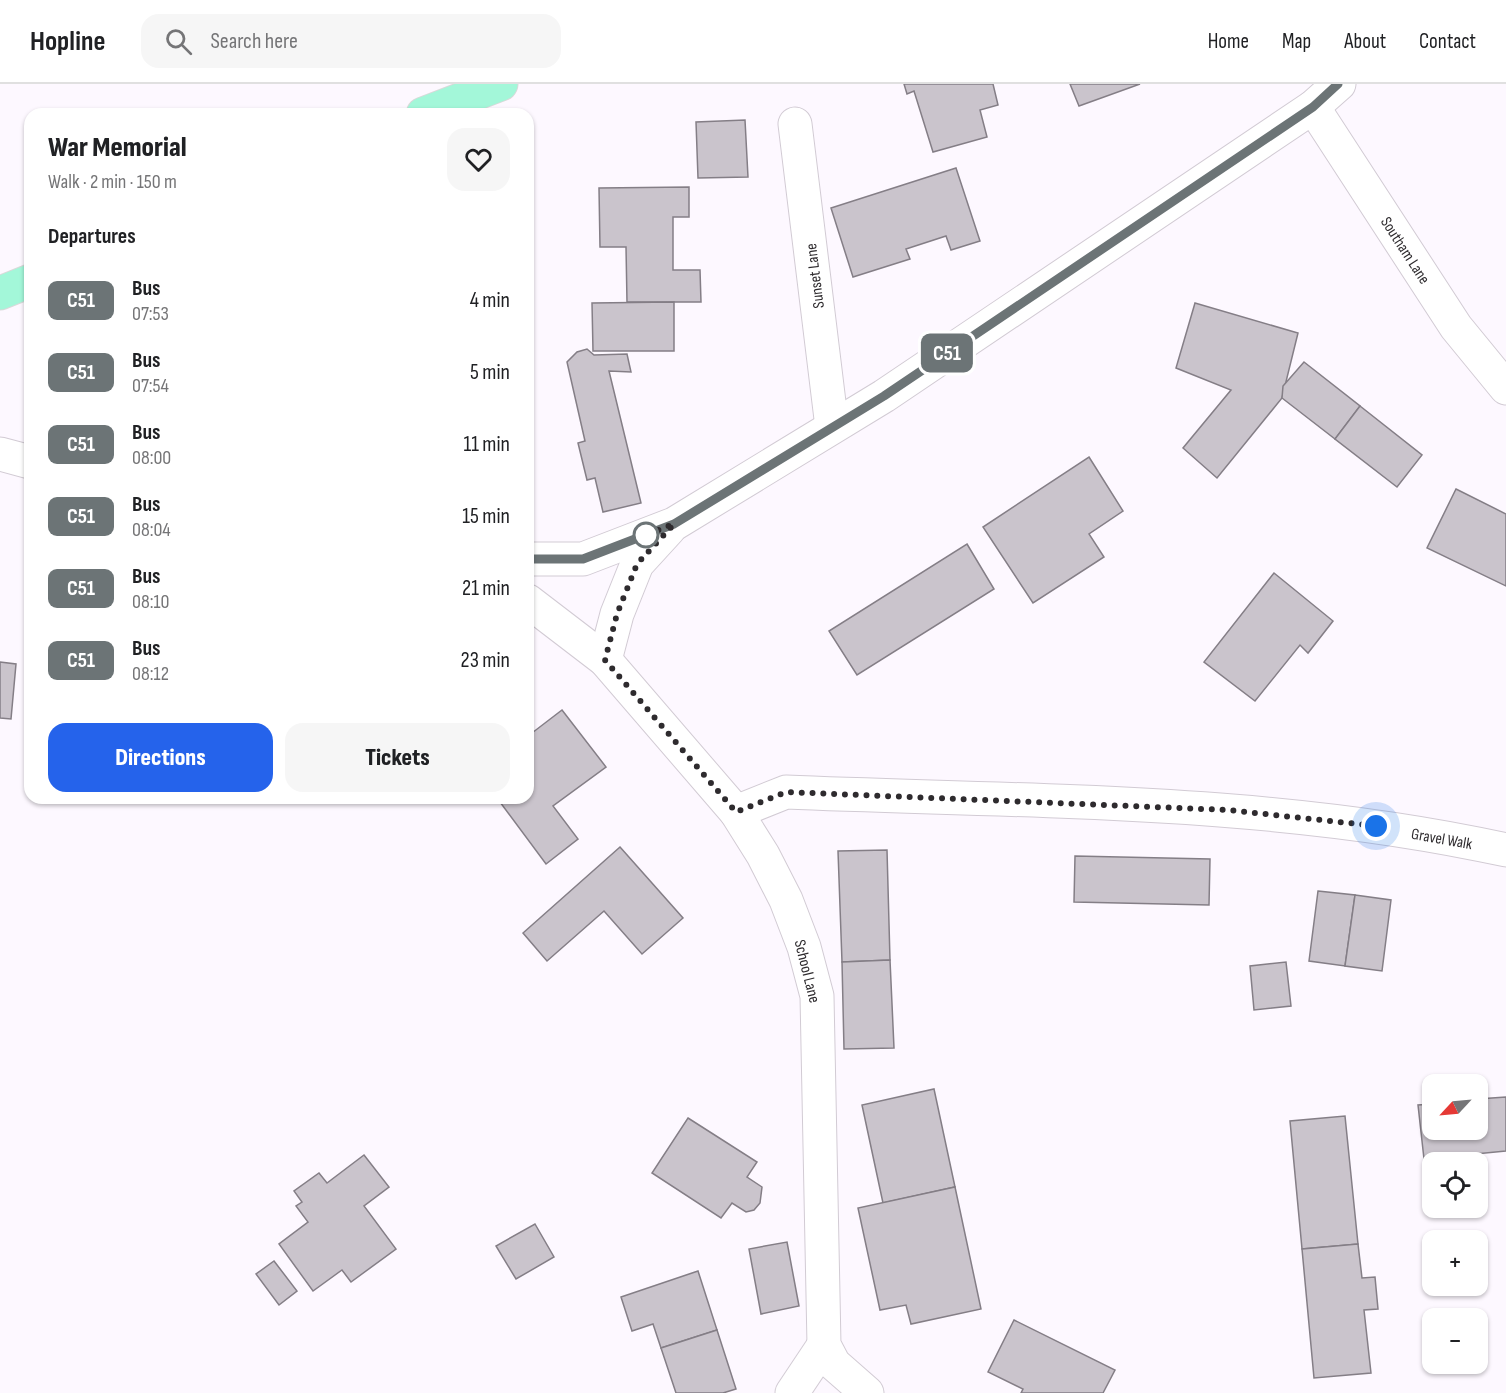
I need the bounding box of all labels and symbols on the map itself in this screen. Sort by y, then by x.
street label: Southam Lane [1376,214,1433,288]
street label: Sunset Lane [802,242,829,309]
line badge: C51 [912,334,982,372]
unlabelled marker [633,522,659,548]
your location [1361,811,1391,841]
street label: Gravel Walk [1410,825,1474,854]
street label: School Lane [790,938,824,1005]
north arrow [1422,1074,1488,1140]

